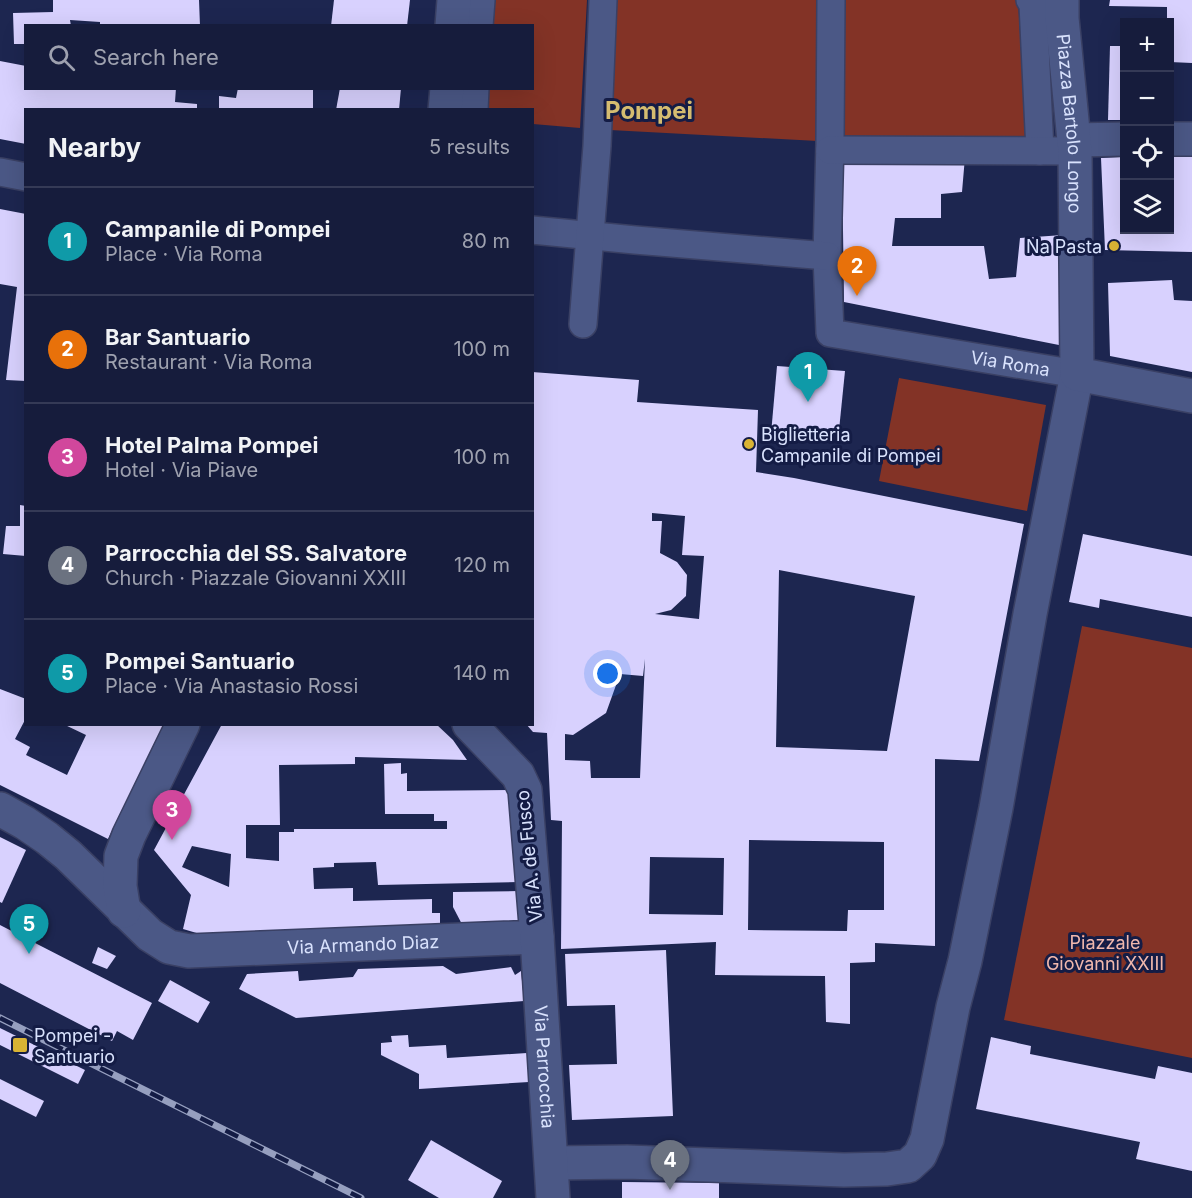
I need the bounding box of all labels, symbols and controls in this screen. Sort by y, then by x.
map controls [1120,18,1174,234]
button: + [1120,18,1174,72]
search box [24,24,534,90]
street label: Piazza Bartolo Longo [1053,33,1086,214]
icon: search [45,41,78,74]
text: Search here [93,44,219,70]
button: − [1120,72,1174,126]
district label: Pompei [605,96,693,125]
button: locate [1120,126,1174,180]
text: Nearby [48,132,141,163]
text: 5 results [429,135,510,159]
button: layers [1120,180,1174,234]
text: Campanile di Pompei [105,216,331,242]
text: 1 [63,229,72,253]
text: 80 m [462,229,510,253]
place label: Na Pasta [1026,236,1102,257]
marker: Na Pasta [1107,239,1121,253]
text: Place · Via Roma [105,242,263,266]
pin: 2 [838,246,876,296]
text: Bar Santuario [105,324,250,350]
text: 2 [61,337,74,361]
text: 100 m [453,337,510,361]
street label: Via Roma [969,346,1052,380]
text: Restaurant · Via Roma [105,350,312,374]
pin: 1 [788,352,828,402]
place label: Biglietteria Campanile di Pompei [761,424,941,466]
text: Hotel Palma Pompei [105,432,318,458]
marker: Biglietteria Campanile di Pompei [742,437,756,451]
text: 3 [61,445,74,469]
text: 100 m [453,445,510,469]
text: Hotel · Via Piave [105,458,258,482]
text: Parrocchia del SS. Salvatore [105,540,407,566]
text: 4 [61,553,74,577]
text: 120 m [454,553,510,577]
text: Church · Piazzale Giovanni XXIII [105,566,406,590]
text: Pompei Santuario [105,648,295,674]
your location [593,659,622,688]
text: 5 [61,661,74,685]
text: 140 m [453,661,510,685]
text: Place · Via Anastasio Rossi [105,674,358,698]
street label: Via A. de Fusco [512,789,546,923]
pin: 3 [152,790,192,840]
pin: 5 [9,904,48,954]
street label: Via Armando Diaz [287,930,440,958]
park label: Piazzale Giovanni XXIII [1046,932,1164,974]
street label: Via Parrocchia [531,1004,559,1129]
place label: Pompei - Santuario [34,1025,115,1067]
marker: Pompei - Santuario [11,1036,29,1054]
pin: 4 [650,1140,690,1190]

